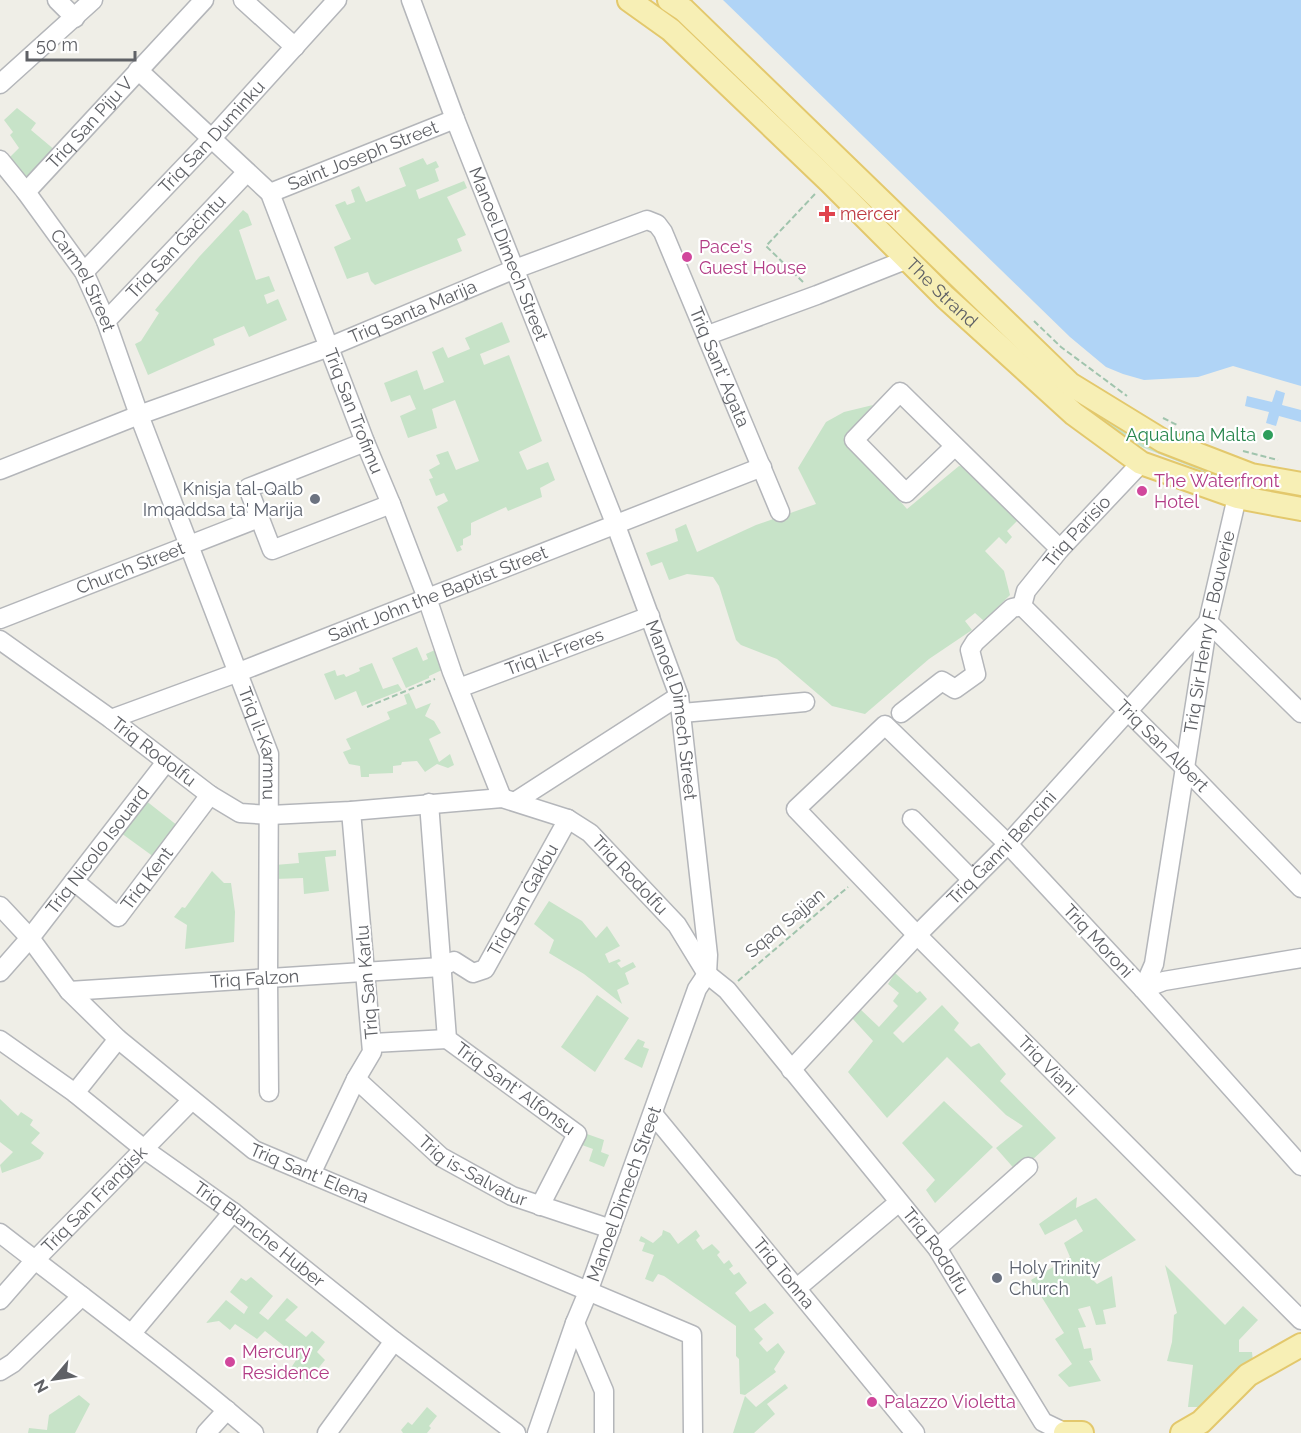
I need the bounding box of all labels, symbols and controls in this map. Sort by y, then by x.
scale bar [27,24,135,62]
text: 50 m [36,34,78,55]
street label: Triq San Piju V [42,73,137,173]
street label: Triq San Duminku [154,76,269,197]
street label: Saint Joseph Street [285,116,441,195]
street label: Manoel Dimech Street [465,164,553,344]
street label: Triq San Ġaċintu [122,190,230,303]
place label: mercer [840,203,900,224]
marker: mercer [818,205,836,223]
street label: Carmel Street [46,225,120,334]
place label: Pace's Guest House [699,236,807,278]
marker: Pace's Guest House [680,250,694,264]
street label: The Strand [902,253,982,332]
street label: Triq Santa Marija [345,275,480,348]
street label: Triq Sant' Agata [685,304,754,430]
street label: Triq San Trofimu [320,345,388,477]
place label: Aqualuna Malta [1126,424,1256,445]
marker: Aqualuna Malta [1261,428,1275,442]
place label: The Waterfront Hotel [1154,470,1280,512]
place label: Knisja tal-Qalb Imqaddsa ta' Marija [143,478,303,520]
marker: The Waterfront Hotel [1135,484,1149,498]
street label: Triq Parisio [1039,491,1115,571]
marker: Knisja tal-Qalb Imqaddsa ta' Marija [308,492,322,506]
street label: Triq Sir Henry F. Bouverie [1180,528,1239,735]
street label: Church Street [73,537,187,598]
street label: Saint John the Baptist Street [325,541,550,646]
street label: Manoel Dimech Street [642,617,702,801]
street label: Triq il-Freres [502,623,607,680]
street label: Triq il-Karmnu [234,684,280,800]
street label: Triq San Albert [1112,695,1213,796]
street label: Triq Rodolfu [107,712,200,790]
street label: Triq Nicolo Isouard [41,782,153,918]
street label: Triq Ġanni Bencini [942,787,1060,909]
street label: Triq Rodolfu [588,831,672,919]
street label: Triq San Ġakbu [483,840,562,960]
street label: Triq Kent [116,843,177,914]
street label: Sqaq Sajjan [741,883,829,962]
street label: Triq Moroni [1059,900,1138,982]
street label: Triq San Karlu [351,924,382,1040]
street label: Triq Falzon [209,965,300,992]
street label: Triq Viani [1014,1031,1082,1099]
street label: Triq Sant' Alfonsu [451,1038,579,1139]
street label: Manoel Dimech Street [582,1103,665,1284]
street label: Triq is-Salvatur [414,1131,531,1211]
street label: Triq Sant' Elena [247,1139,372,1207]
street label: Triq San Franġisk [37,1141,151,1257]
street label: Triq Blanche Huber [190,1177,330,1292]
street label: Triq Rodolfu [898,1203,973,1298]
street label: Triq Tonna [749,1233,819,1313]
place label: Holy Trinity Church [1009,1257,1101,1299]
marker: Holy Trinity Church [990,1271,1004,1285]
place label: Mercury Residence [242,1341,330,1383]
north arrow [24,1349,84,1409]
marker: Mercury Residence [223,1355,237,1369]
text: N [30,1376,53,1396]
place label: Palazzo Violetta [884,1391,1016,1412]
marker: Palazzo Violetta [865,1395,879,1409]

